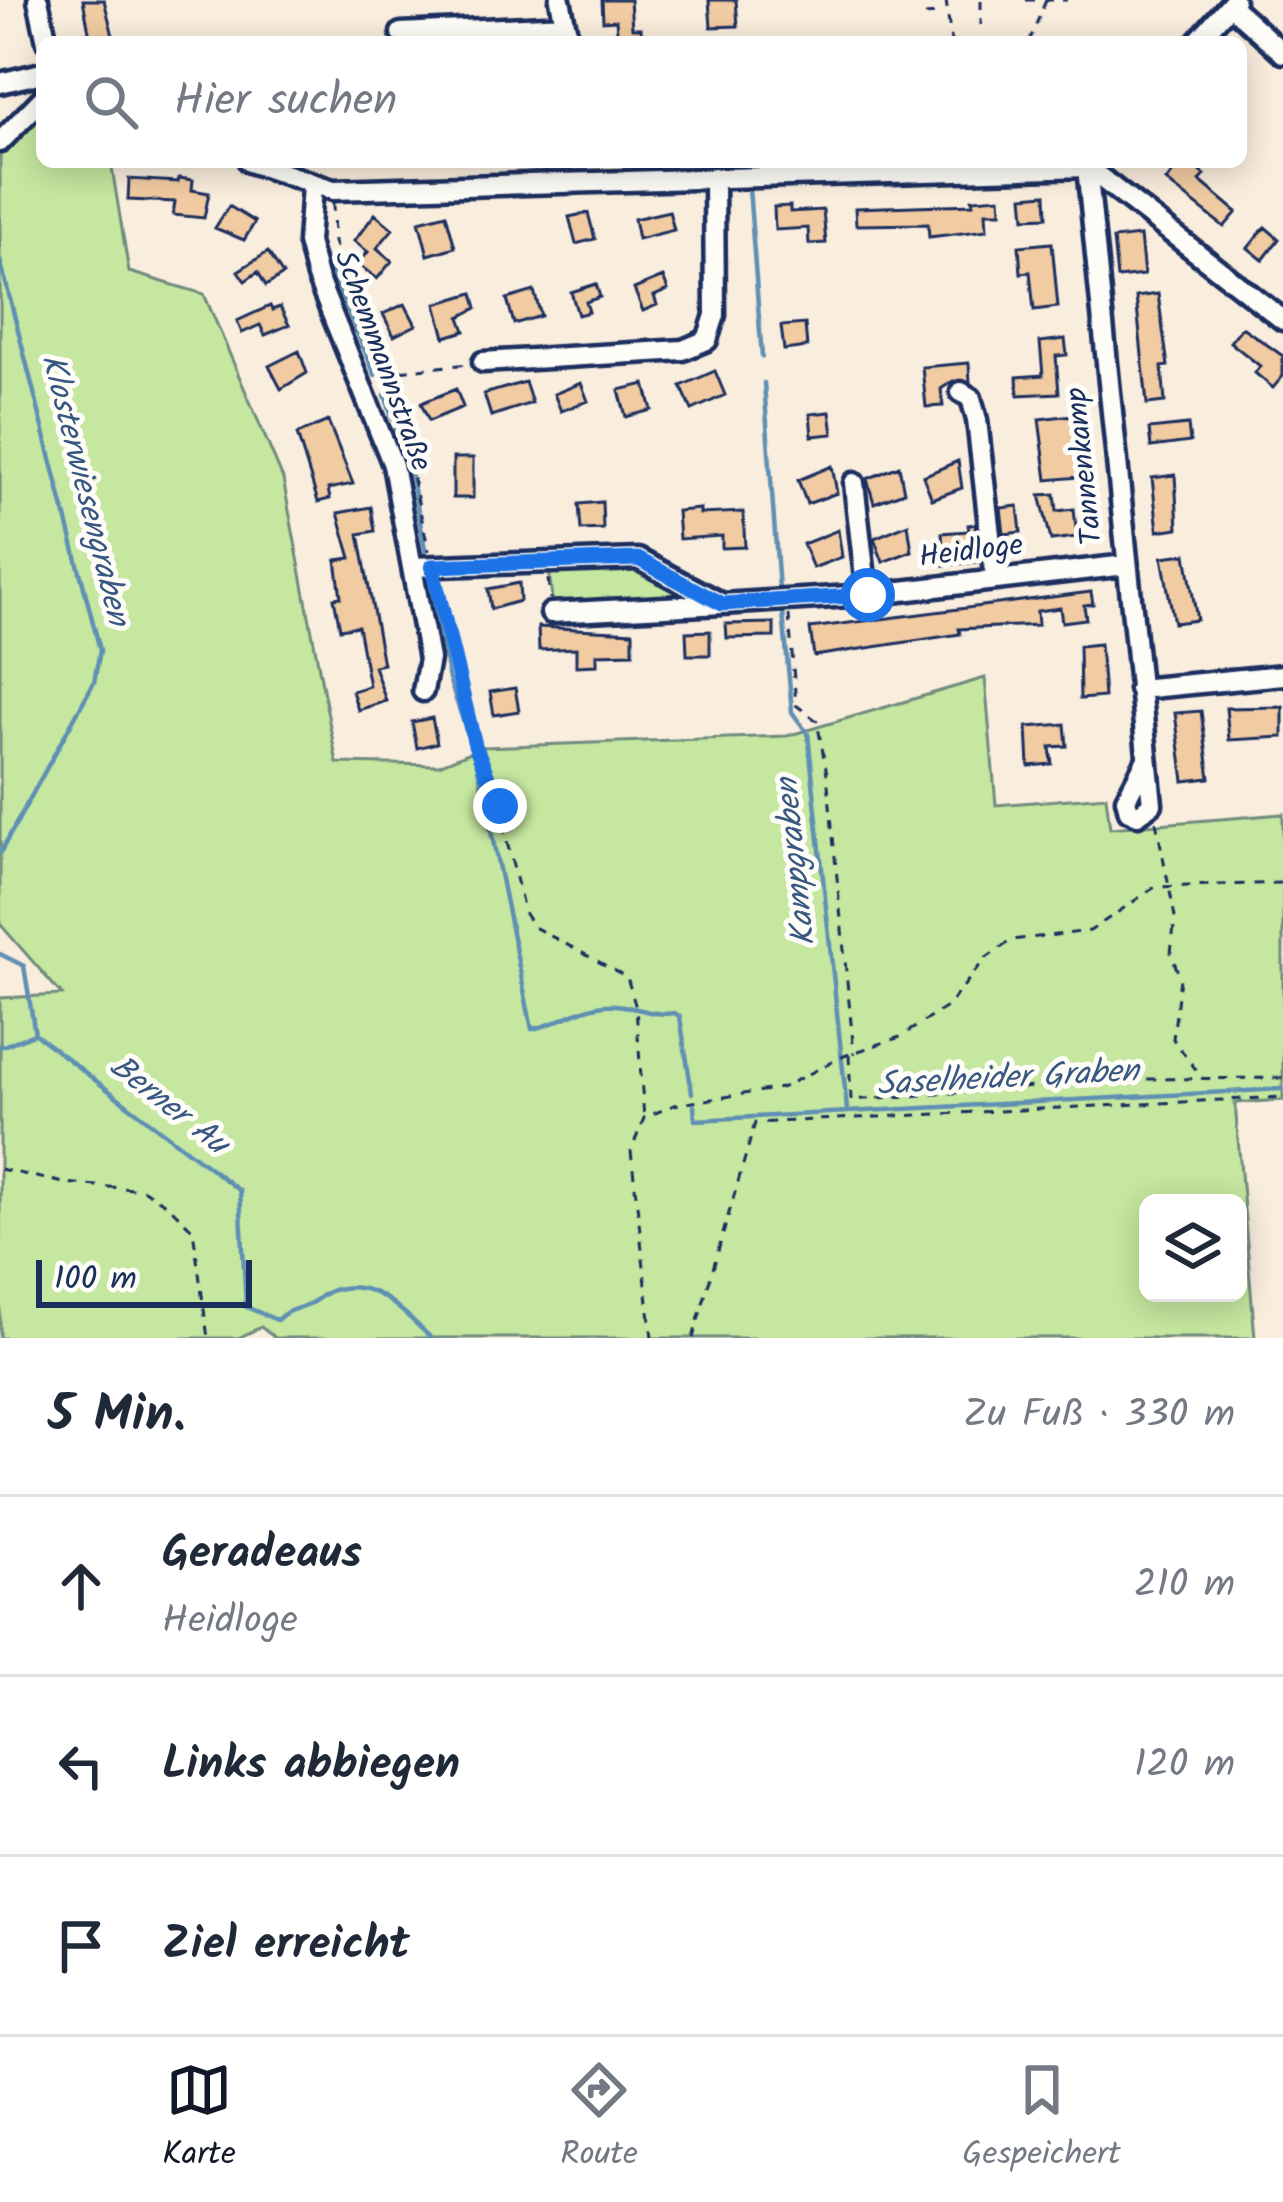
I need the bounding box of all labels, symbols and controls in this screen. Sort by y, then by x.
search box [36,36,1247,168]
text: Hier suchen [174,66,397,138]
icon: search [78,69,144,135]
street label: Schemmannstraße [320,244,444,478]
water label: Klosterwiesengraben [25,349,144,634]
street label: Tannenkamp [1053,385,1117,547]
street label: Heidloge [916,522,1026,582]
route start [841,568,895,622]
water label: Kampgraben [762,773,832,949]
route end [473,779,527,833]
water label: Berner Au [97,1042,242,1172]
water label: Saselheider Graben [876,1046,1143,1112]
map controls [1139,1194,1247,1302]
button: layers [1139,1194,1247,1302]
scale bar [36,1254,252,1307]
text: 100 m [54,1254,137,1307]
text: 5 Min. [48,1376,186,1457]
text: Zu Fuß · 330 m [963,1385,1235,1447]
text: Geradeaus [162,1519,362,1591]
icon: ahead [48,1553,114,1619]
text: 210 m [1134,1555,1235,1617]
text: Heidloge [162,1591,298,1653]
text: Links abbiegen [162,1730,460,1802]
icon: left [48,1733,114,1799]
text: 120 m [1134,1735,1235,1797]
text: Ziel erreicht [162,1910,410,1982]
icon: arrive [48,1913,114,1979]
tab: Karte [162,2057,236,2182]
tab: Route [560,2057,638,2182]
tab: Gespeichert [962,2057,1121,2182]

